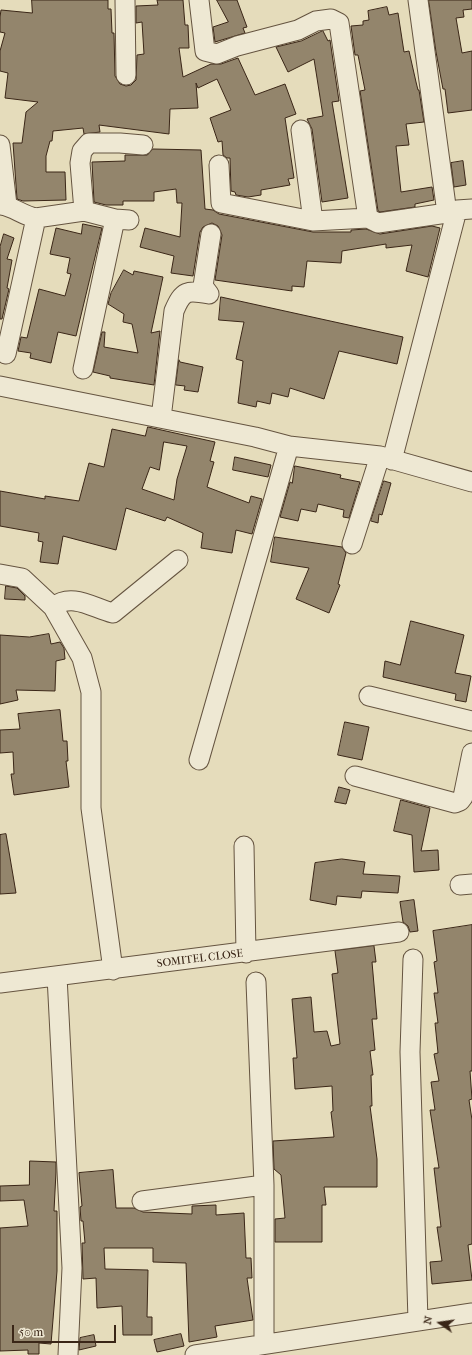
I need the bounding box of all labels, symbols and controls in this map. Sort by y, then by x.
street label: SOMITEL CLOSE [156,947,244,971]
north arrow [420,1303,460,1343]
text: N [421,1315,435,1326]
scale bar [14,1317,118,1343]
text: 50 m [19,1325,43,1339]

